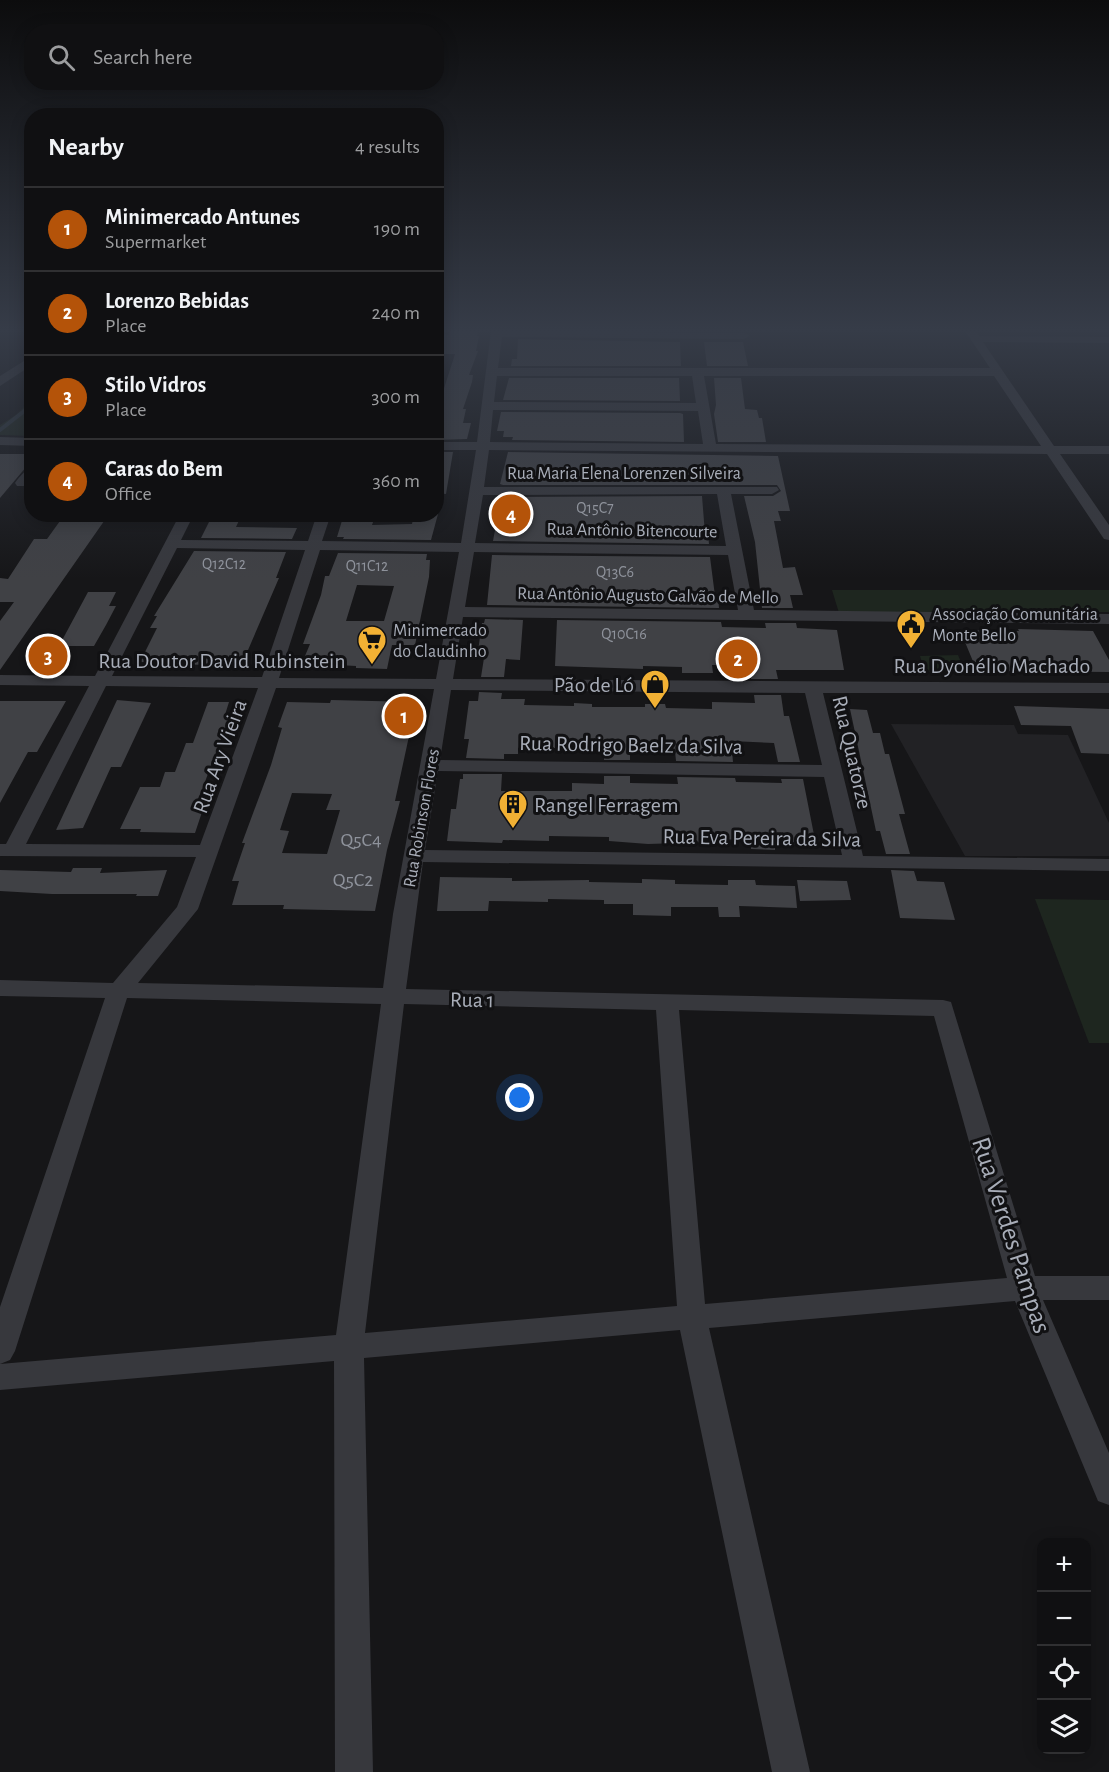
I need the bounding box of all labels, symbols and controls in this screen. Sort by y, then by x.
search box [24,24,444,90]
icon: search [45,41,78,74]
text: Search here [93,46,192,68]
text: Nearby [48,134,124,160]
text: 4 results [355,137,420,157]
text: Minimercado Antunes [105,206,300,228]
text: 1 [64,219,71,239]
text: 190 m [374,219,420,239]
text: Supermarket [105,232,206,252]
text: Lorenzo Bebidas [105,290,249,312]
text: 2 [63,303,72,323]
text: 240 m [371,303,420,323]
text: Place [105,316,146,336]
text: Stilo Vidros [105,374,206,396]
text: 3 [63,387,72,407]
text: 300 m [371,387,420,407]
text: Place [105,400,146,420]
text: Caras do Bem [105,458,223,480]
street label: Rua Maria Elena Lorenzen Silveira [507,465,741,483]
text: 4 [62,471,73,491]
text: 360 m [373,471,420,491]
text: Office [105,484,152,504]
pin: 4 [492,492,530,536]
house number: Q15C7 [576,500,614,517]
street label: Rua Antônio Bitencourte [546,521,717,541]
house number: Q12C12 [202,556,246,573]
house number: Q11C12 [346,558,388,575]
house number: Q13C6 [596,564,634,581]
street label: Rua Antônio Augusto Galvão de Mello [517,585,779,607]
place label: Associação Comunitária Monte Bello [932,606,1098,645]
public building icon: Associação Comunitária Monte Bello [895,608,927,650]
place label: Minimercado do Claudinho [393,622,487,661]
supermarket icon: Minimercado do Claudinho [356,624,388,666]
house number: Q10C16 [601,626,647,643]
pin: 3 [28,634,68,678]
pin: 2 [718,636,758,682]
street label: Rua Doutor David Rubinstein [98,650,346,672]
street label: Rua Dyonélio Machado [894,655,1090,677]
shop icon: Pão de Ló [639,668,671,710]
place label: Pão de Ló [554,674,634,696]
street label: Rua Quatorze [828,693,876,811]
pin: 1 [384,694,424,738]
street label: Rua Ary Vieira [189,696,251,816]
street label: Rua Rodrigo Baelz da Silva [519,732,743,758]
street label: Rua Robinson Flores [401,747,443,889]
building icon: Rangel Ferragem [497,788,529,830]
place label: Rangel Ferragem [534,794,679,816]
street label: Rua Eva Pereira da Silva [662,825,862,851]
house number: Q5C4 [340,830,382,850]
house number: Q5C2 [333,870,373,890]
street label: Rua 1 [450,989,494,1011]
your location [505,1083,534,1112]
street label: Rua Verdes Pampas [967,1134,1056,1337]
map controls [1037,1538,1091,1754]
button: + [1037,1538,1091,1592]
button: − [1037,1592,1091,1646]
button: locate [1037,1646,1091,1700]
button: layers [1037,1700,1091,1754]

